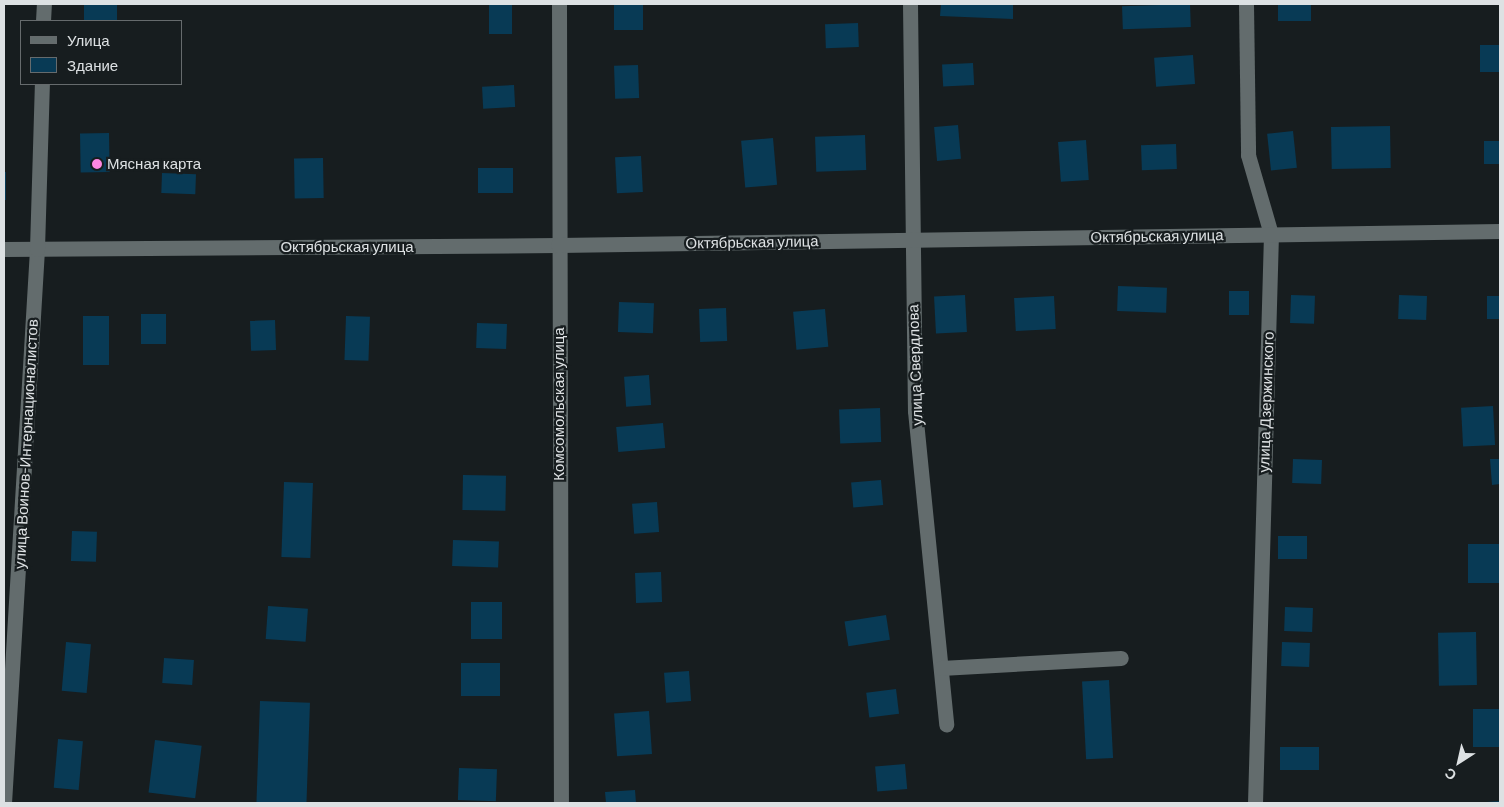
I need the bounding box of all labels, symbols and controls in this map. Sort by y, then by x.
legend [20,20,182,85]
text: Улица [67,31,110,49]
text: Здание [67,56,118,74]
place label: Мясная карта [107,155,201,173]
marker: Мясная карта [91,158,103,170]
street label: Октябрьская улица [1090,226,1224,246]
street label: Октябрьская улица [685,232,819,252]
street label: Октябрьская улица [280,238,414,256]
street label: улица Свердлова [904,304,926,426]
street label: улица Воинов-Интернационалистов [10,319,42,569]
street label: Комсомольская улица [550,327,568,481]
street label: улица Дзержинского [1255,331,1277,473]
north arrow [1434,737,1484,787]
text: С [1441,765,1459,785]

